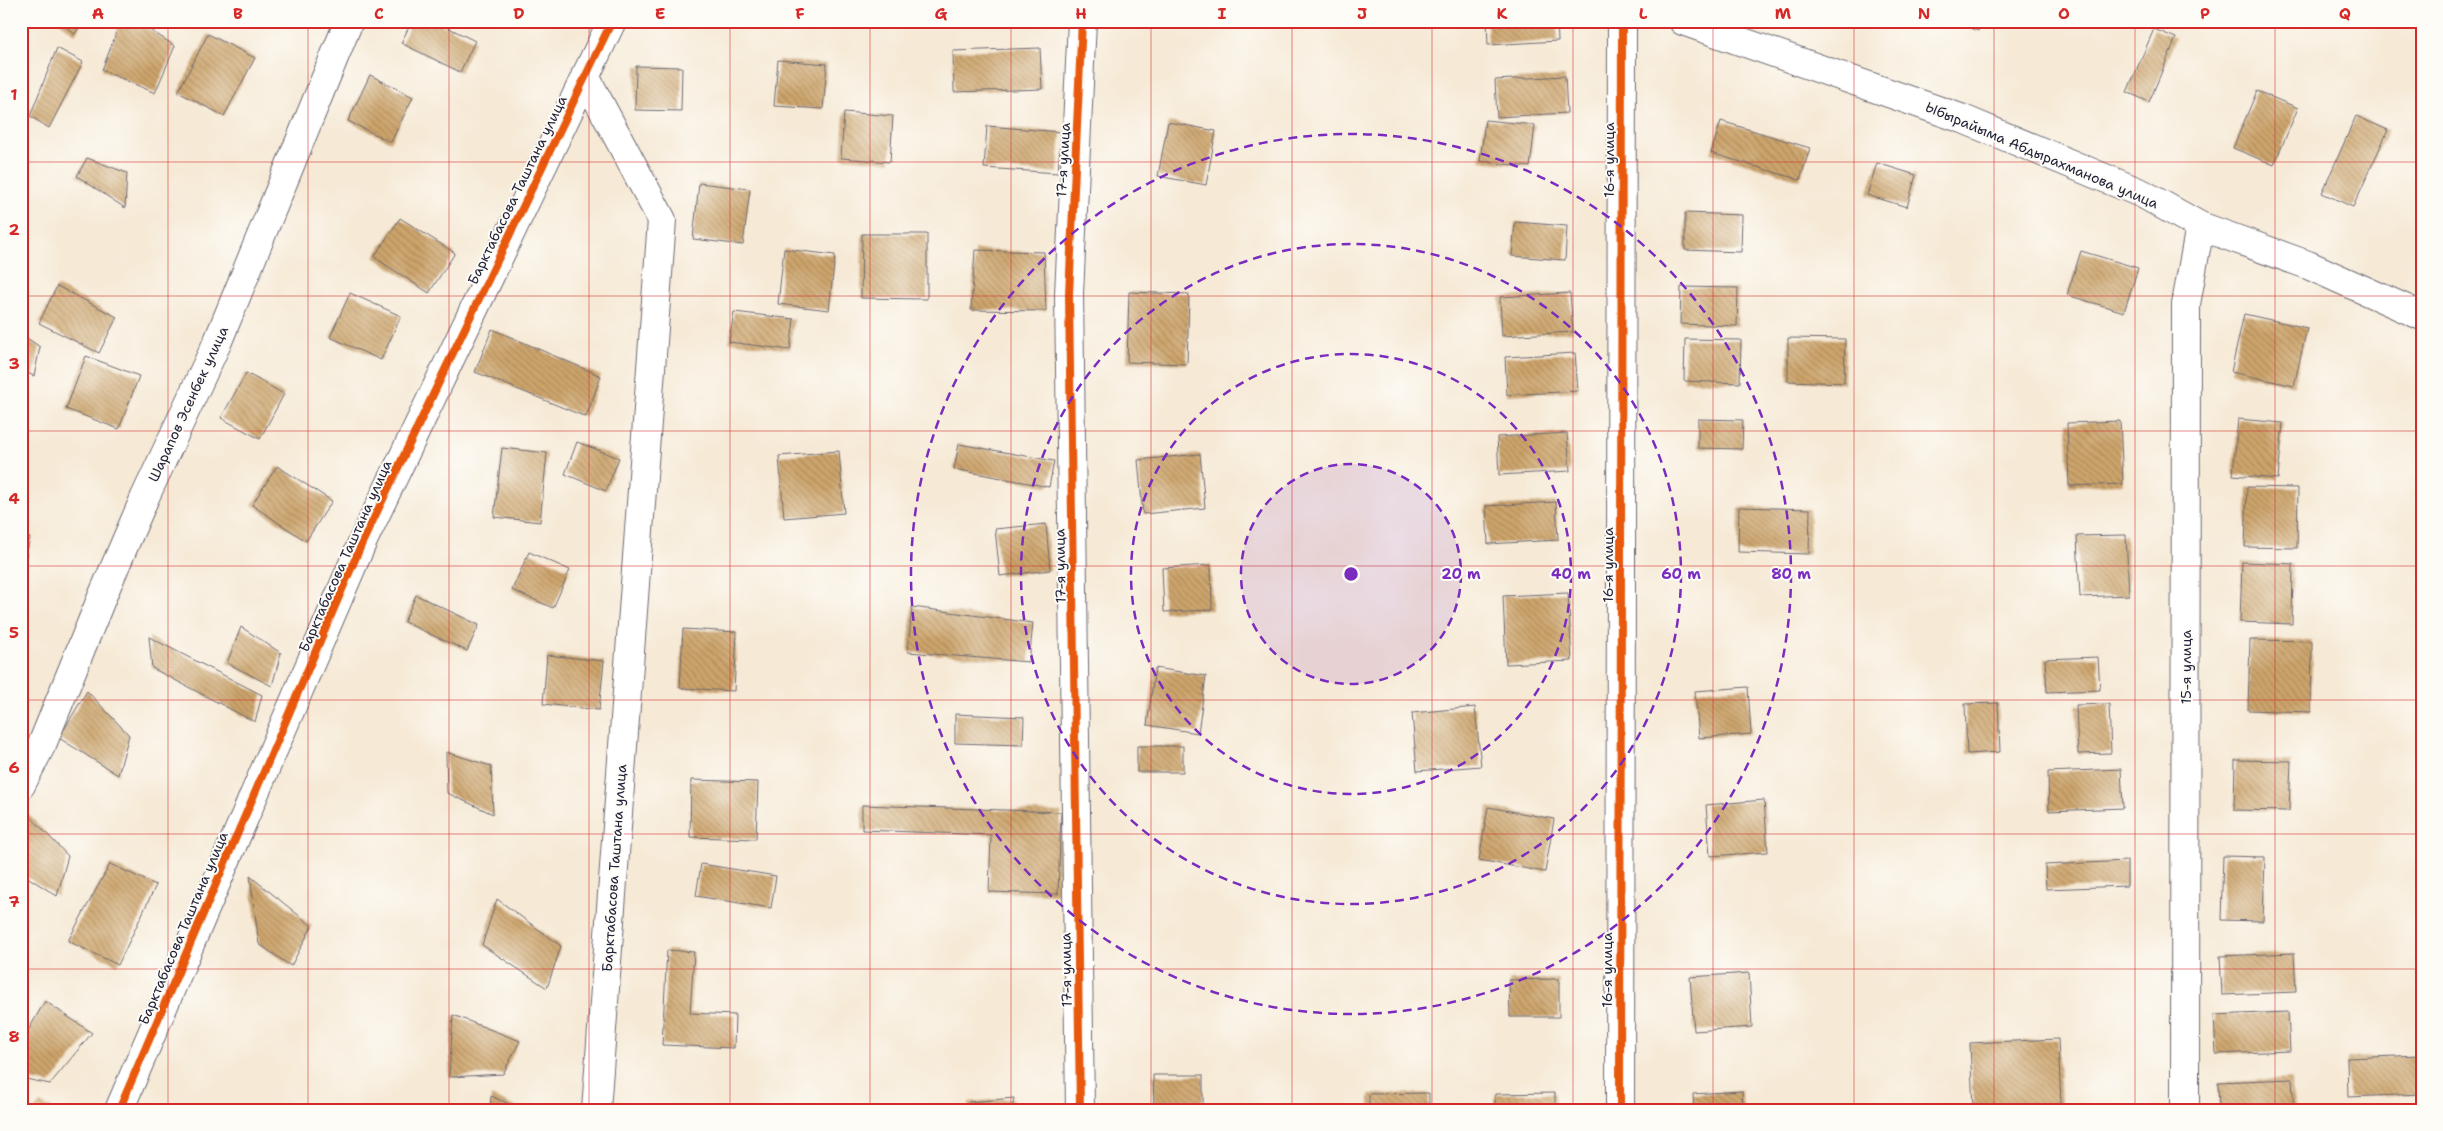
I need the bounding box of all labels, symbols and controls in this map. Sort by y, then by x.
text: A [92,3,104,24]
text: B [233,3,243,24]
text: C [374,3,384,24]
text: D [513,3,525,24]
text: E [655,3,665,24]
text: F [795,3,805,24]
text: G [935,3,948,24]
text: H [1075,3,1087,24]
text: I [1218,3,1227,24]
text: J [1357,3,1367,24]
text: K [1497,3,1508,24]
text: L [1639,3,1648,24]
text: M [1775,3,1792,24]
text: N [1918,3,1930,24]
text: O [2058,3,2070,24]
text: P [2200,3,2210,24]
text: Q [2339,3,2351,24]
text: 1 [10,84,18,105]
street label: Барктабасова Таштана улица [463,92,571,287]
street label: Ыбырайыма Абдырахманова улица [1923,98,2162,213]
street label: 17-я улица [1052,122,1074,198]
street label: 16-я улица [1600,122,1618,198]
text: 2 [8,219,20,240]
street label: Шарапов Эсенбек улица [144,323,232,485]
text: 3 [8,353,20,374]
street label: Барктабасова Таштана улица [294,457,396,655]
text: 4 [8,488,20,509]
street label: 16-я улица [1599,527,1617,603]
street label: 17-я улица [1050,528,1070,604]
text: 20 m [1441,564,1481,584]
text: 40 m [1551,564,1591,584]
text: 60 m [1661,564,1701,584]
text: 80 m [1771,564,1811,584]
centre of rings [1342,565,1360,583]
text: 5 [9,622,19,643]
street label: 15-я улица [2177,629,2195,704]
text: 6 [8,757,20,778]
street label: Барктабасова Таштана улица [598,763,630,972]
street label: Барктабасова Таштана улица [134,828,232,1027]
text: 7 [8,891,20,912]
street label: 17-я улица [1056,932,1076,1008]
street label: 16-я улица [1598,932,1616,1008]
text: 8 [8,1026,20,1047]

